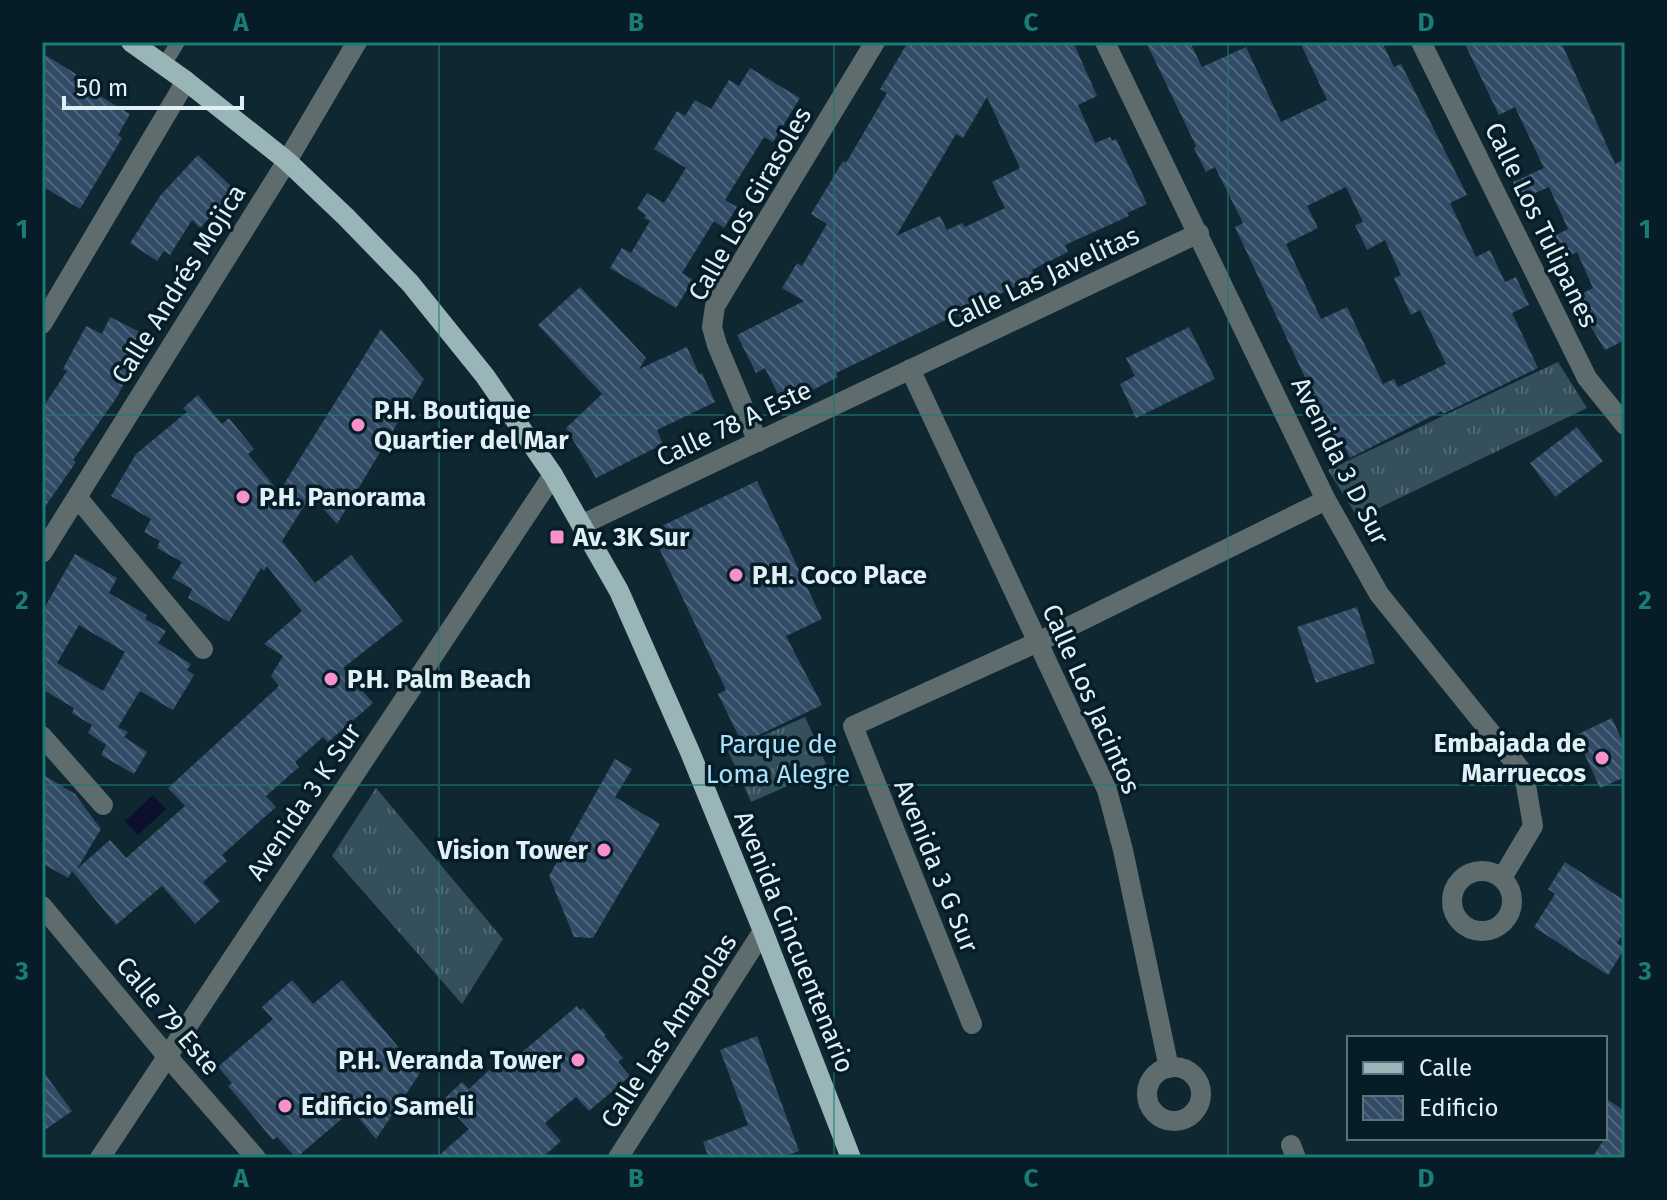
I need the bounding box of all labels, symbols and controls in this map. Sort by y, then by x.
text: A [232,7,249,38]
text: B [628,7,644,38]
text: C [1024,7,1039,38]
text: D [1418,7,1435,38]
scale bar [64,60,242,110]
text: 50 m [76,74,128,102]
street label: Calle Los Girasoles [682,102,818,306]
street label: Calle Los Tulipanes [1478,117,1604,333]
street label: Calle Andrés Mojica [105,179,253,389]
text: 1 [16,214,28,245]
text: 1 [1639,214,1651,245]
street label: Calle Las Javelitas [942,220,1144,336]
street label: Avenida 3 D Sur [1284,372,1396,550]
street label: Calle 78 A Este [652,375,816,473]
place label: P.H. Boutique Quartier del Mar [374,395,569,456]
marker: P.H. Boutique Quartier del Mar [349,416,367,434]
place label: P.H. Panorama [259,482,426,513]
marker: P.H. Panorama [234,488,252,506]
place label: Av. 3K Sur [572,522,690,553]
marker: Av. 3K Sur [548,528,566,546]
place label: P.H. Coco Place [752,560,927,591]
marker: P.H. Coco Place [727,566,745,584]
text: 2 [15,585,29,616]
text: 2 [1638,585,1652,616]
street label: Calle Los Jacintos [1035,599,1147,799]
place label: P.H. Palm Beach [347,664,531,695]
marker: P.H. Palm Beach [322,670,340,688]
street label: Avenida 3 K Sur [240,718,368,886]
place label: Embajada de Marruecos [1434,728,1586,789]
park label: Parque de Loma Alegre [706,729,850,790]
marker: Embajada de Marruecos [1593,749,1611,767]
street label: Avenida 3 G Sur [887,775,985,957]
street label: Avenida Cincuentenario [727,806,861,1078]
place label: Vision Tower [437,835,589,866]
marker: Vision Tower [595,841,613,859]
street label: Calle Las Amapolas [595,928,743,1134]
street label: Calle 79 Este [110,950,226,1082]
text: 3 [14,956,29,987]
text: 3 [1637,956,1652,987]
legend [1347,1036,1607,1140]
place label: P.H. Veranda Tower [338,1045,563,1076]
marker: P.H. Veranda Tower [569,1051,587,1069]
text: Calle [1419,1054,1472,1082]
place label: Edificio Sameli [301,1091,474,1122]
text: Edificio [1419,1094,1499,1122]
marker: Edificio Sameli [276,1097,294,1115]
text: A [232,1163,249,1194]
text: B [628,1163,644,1194]
text: C [1024,1163,1039,1194]
text: D [1418,1163,1435,1194]

